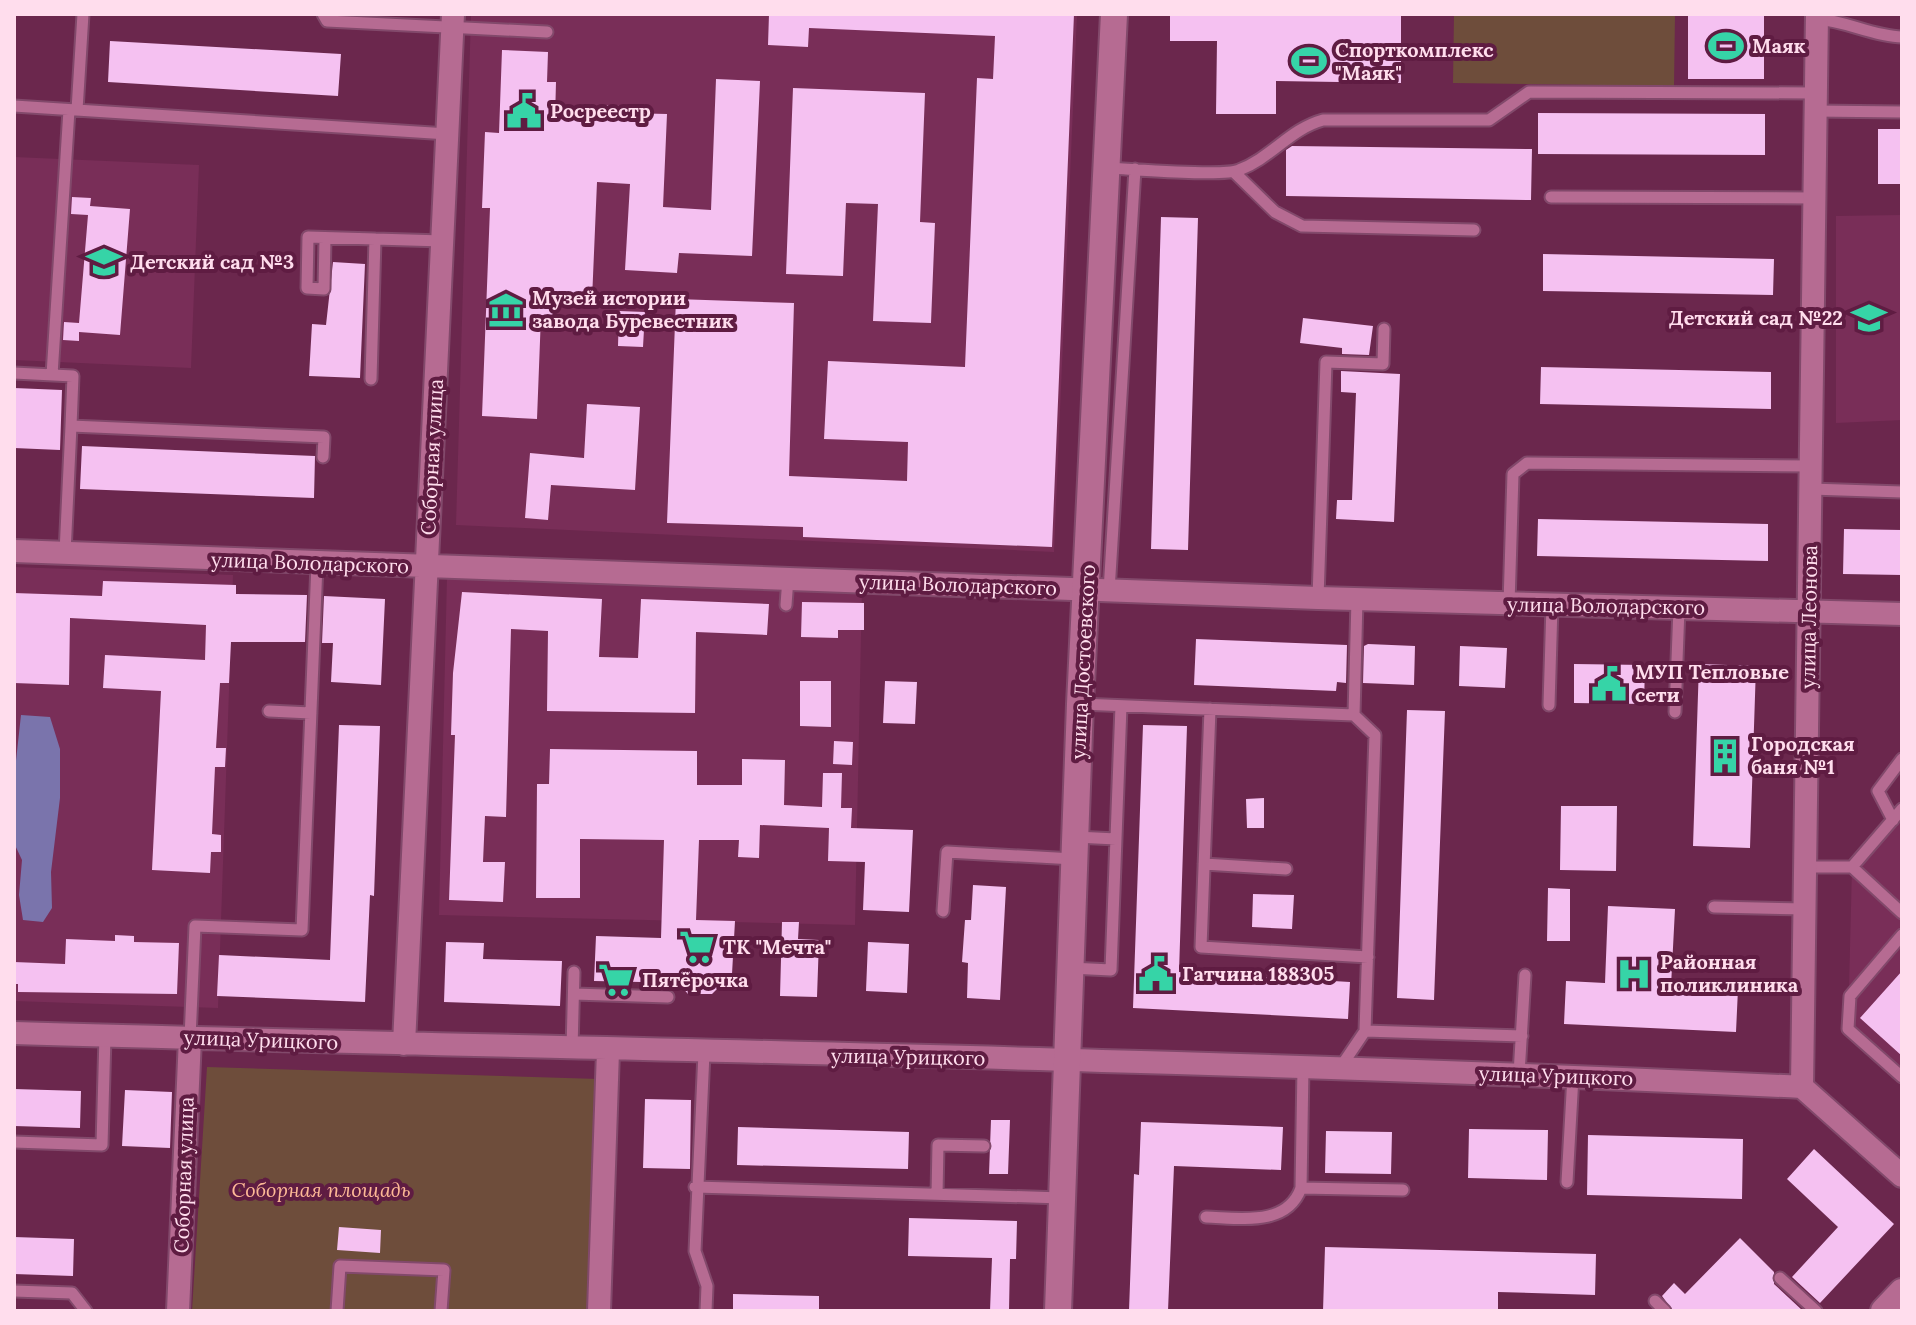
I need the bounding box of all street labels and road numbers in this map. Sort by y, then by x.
street label: Соборная улица [415,378,448,536]
street label: улица Леонова [1795,545,1822,689]
street label: улица Володарского [211,547,409,578]
street label: улица Достоевского [1065,564,1100,760]
street label: улица Володарского [859,569,1057,600]
street label: улица Володарского [1507,591,1705,620]
street label: улица Урицкого [183,1024,339,1055]
street label: улица Урицкого [831,1043,985,1070]
street label: улица Урицкого [1478,1060,1634,1091]
street label: Соборная улица [168,1096,199,1254]

